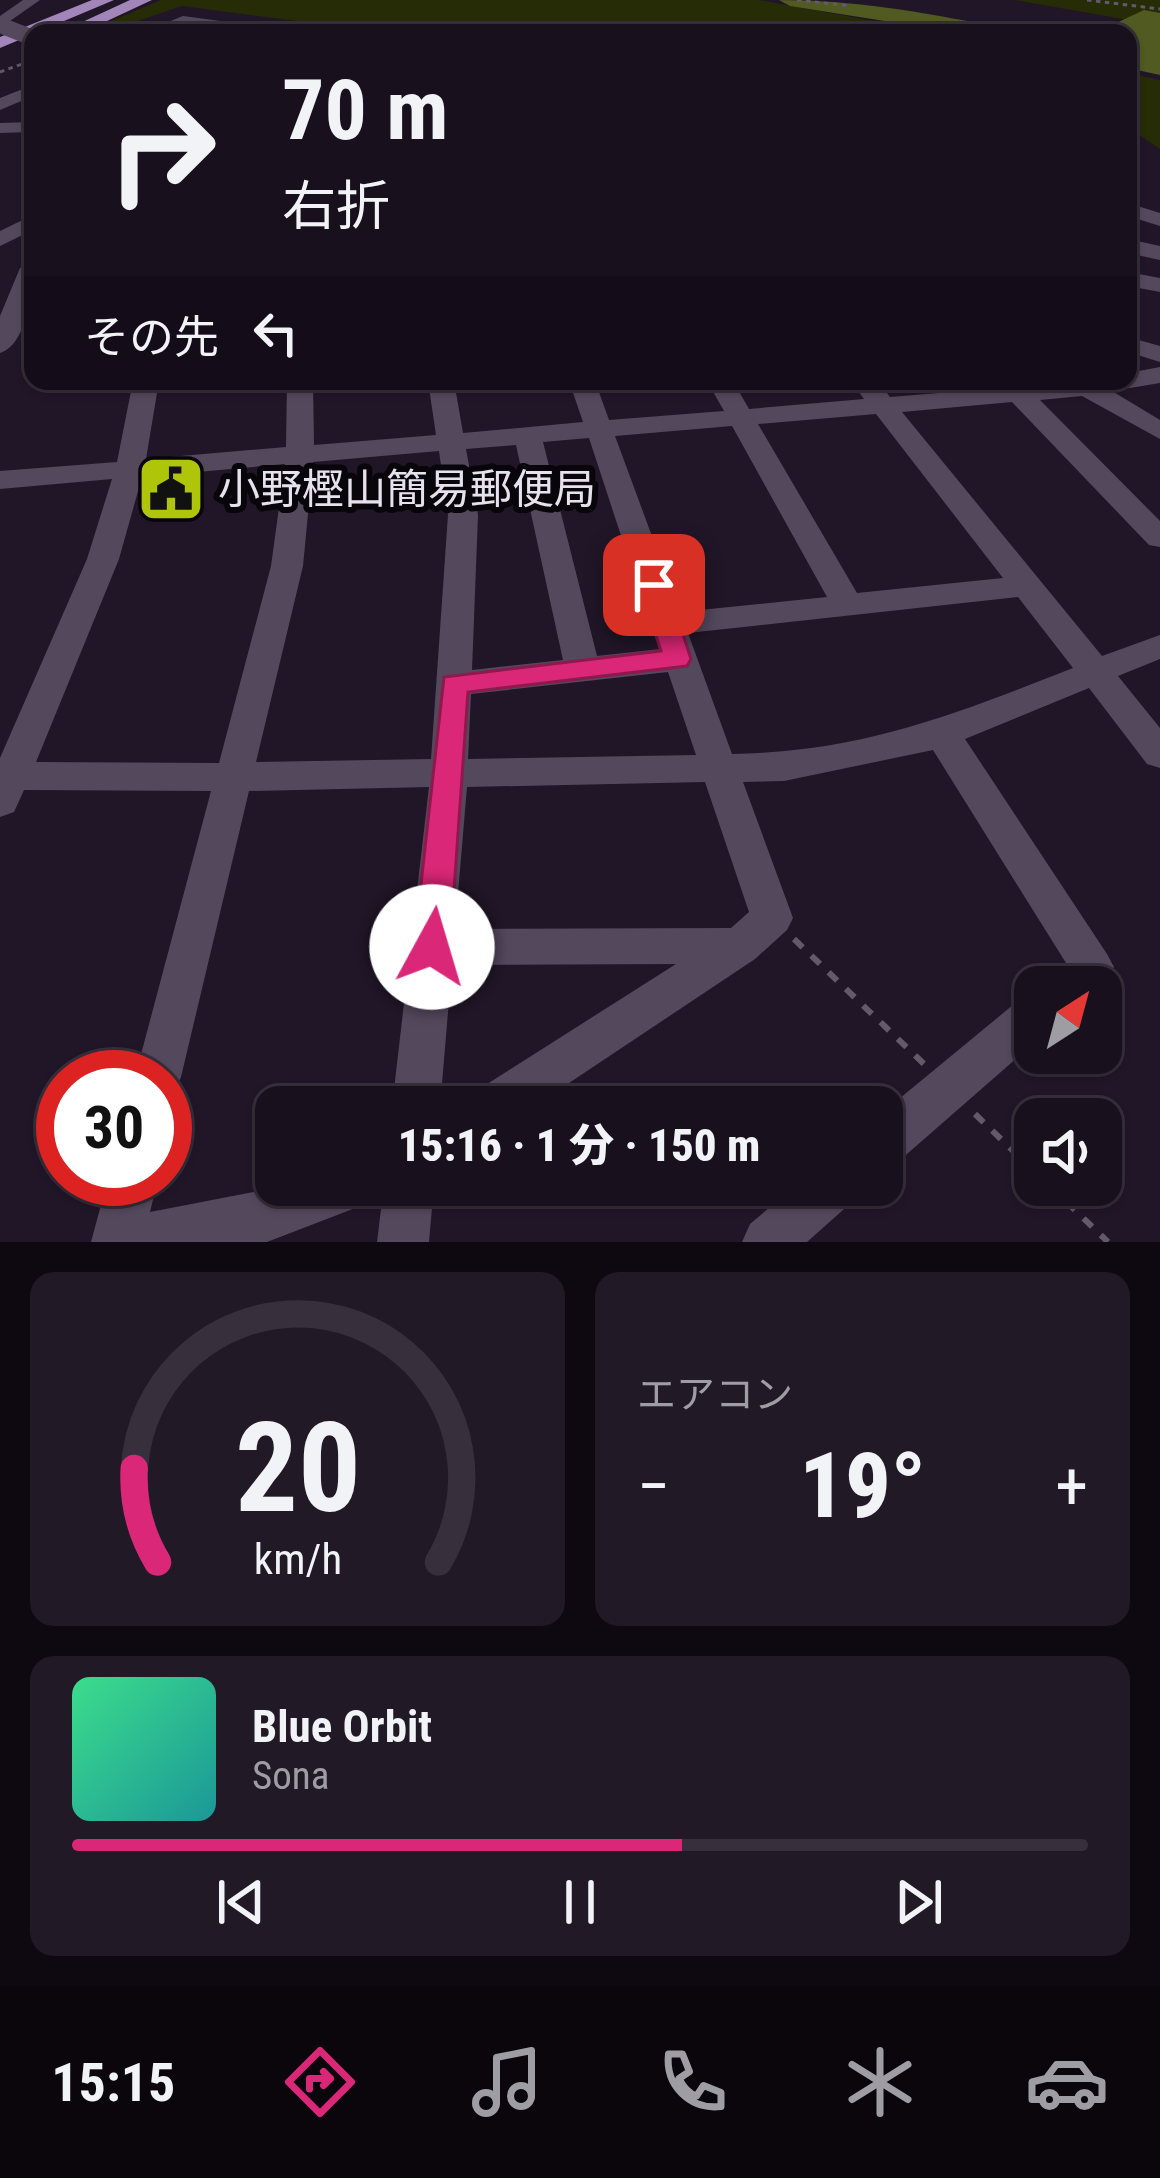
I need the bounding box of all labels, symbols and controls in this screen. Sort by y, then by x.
text: 70 m [282,61,449,160]
icon: right [84,72,240,228]
text: 右折 [282,175,390,238]
icon: left [243,300,309,366]
text: その先 [84,311,219,364]
public building icon: 小野樫山簡易郵便局 [136,454,206,524]
place label: 小野樫山簡易郵便局 [218,465,596,514]
pin [603,534,705,636]
icon: arrive [621,552,687,618]
position arrow [369,884,495,1010]
north arrow [1014,966,1122,1074]
map controls [1014,966,1122,1206]
speed limit sign: 30 [36,1050,192,1206]
button: sound [1014,1098,1122,1206]
text: 15:16 · 1 分 · 150 m [398,1119,760,1172]
text: エアコン [637,1372,793,1418]
text: 20 [234,1395,361,1541]
text: 19° [799,1434,926,1539]
text: − [637,1448,670,1525]
text: + [1055,1448,1088,1525]
text: km/h [253,1534,342,1584]
text: Blue Orbit [252,1700,432,1753]
text: Sona [252,1753,329,1799]
icon: previous [208,1869,274,1935]
icon: pause [547,1869,613,1935]
icon: next [886,1869,952,1935]
icon: directions [278,2040,362,2124]
icon: music [465,2040,549,2124]
icon: phone [651,2040,735,2124]
icon: climate [838,2040,922,2124]
icon: car [1025,2040,1109,2124]
text: 15:15 [51,2051,175,2114]

